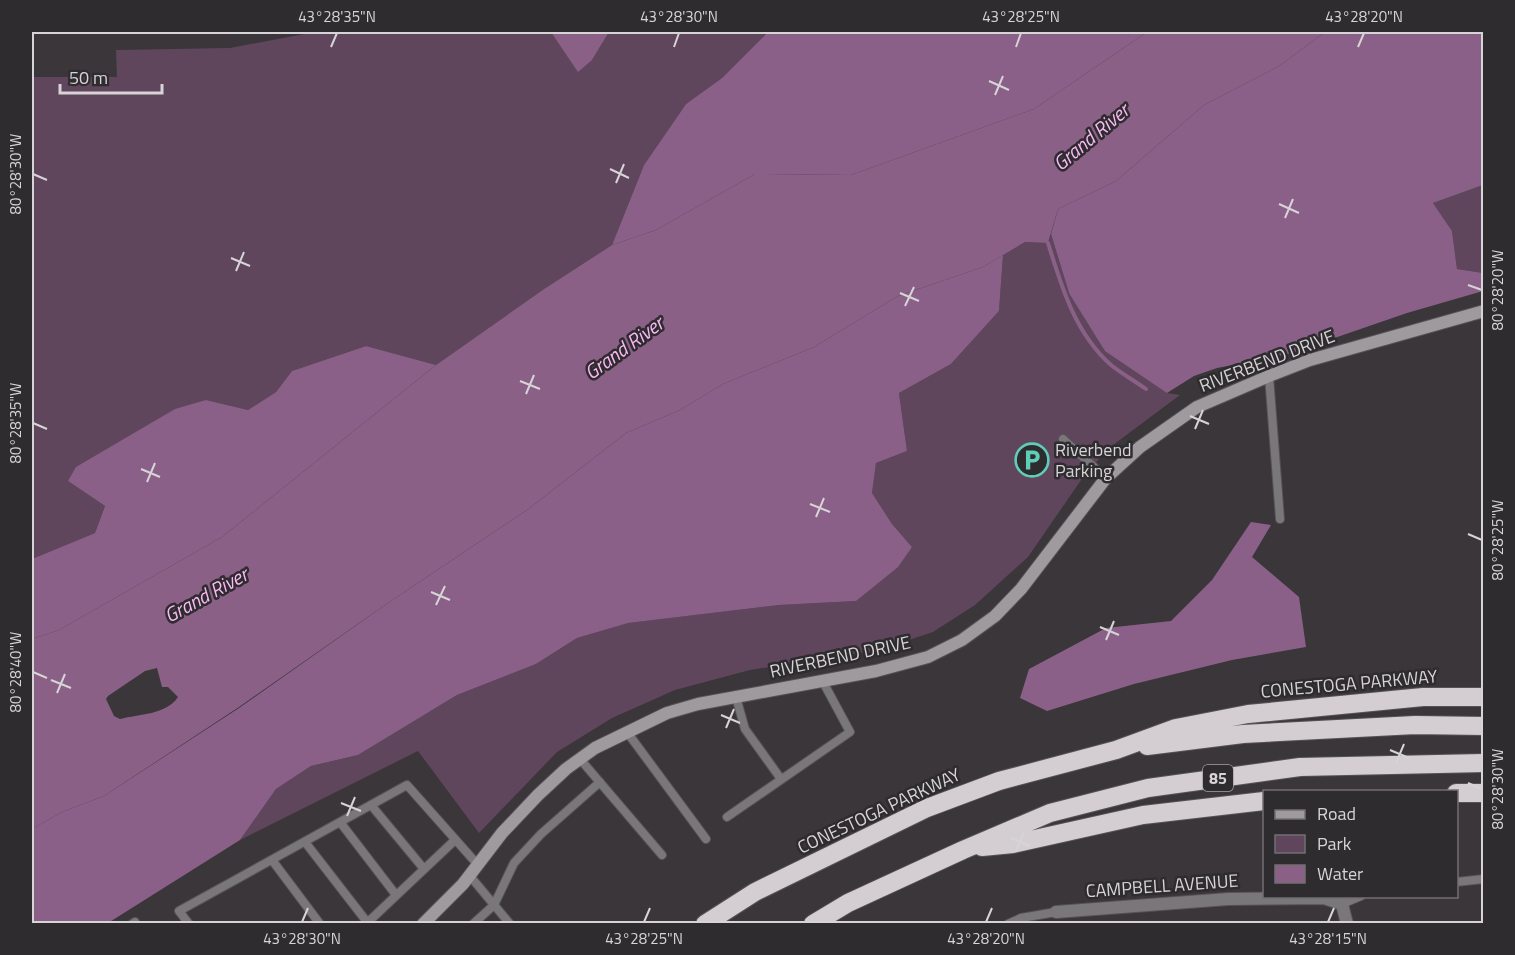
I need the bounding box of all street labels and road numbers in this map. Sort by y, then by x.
street label: RIVERBEND DRIVE [1195,322,1339,399]
street label: RIVERBEND DRIVE [767,628,913,685]
street label: CONESTOGA PARKWAY [1259,662,1439,705]
street label: CONESTOGA PARKWAY [793,761,965,860]
road number: 85 [1203,765,1233,791]
street label: CAMPBELL AVENUE [1085,867,1239,904]

